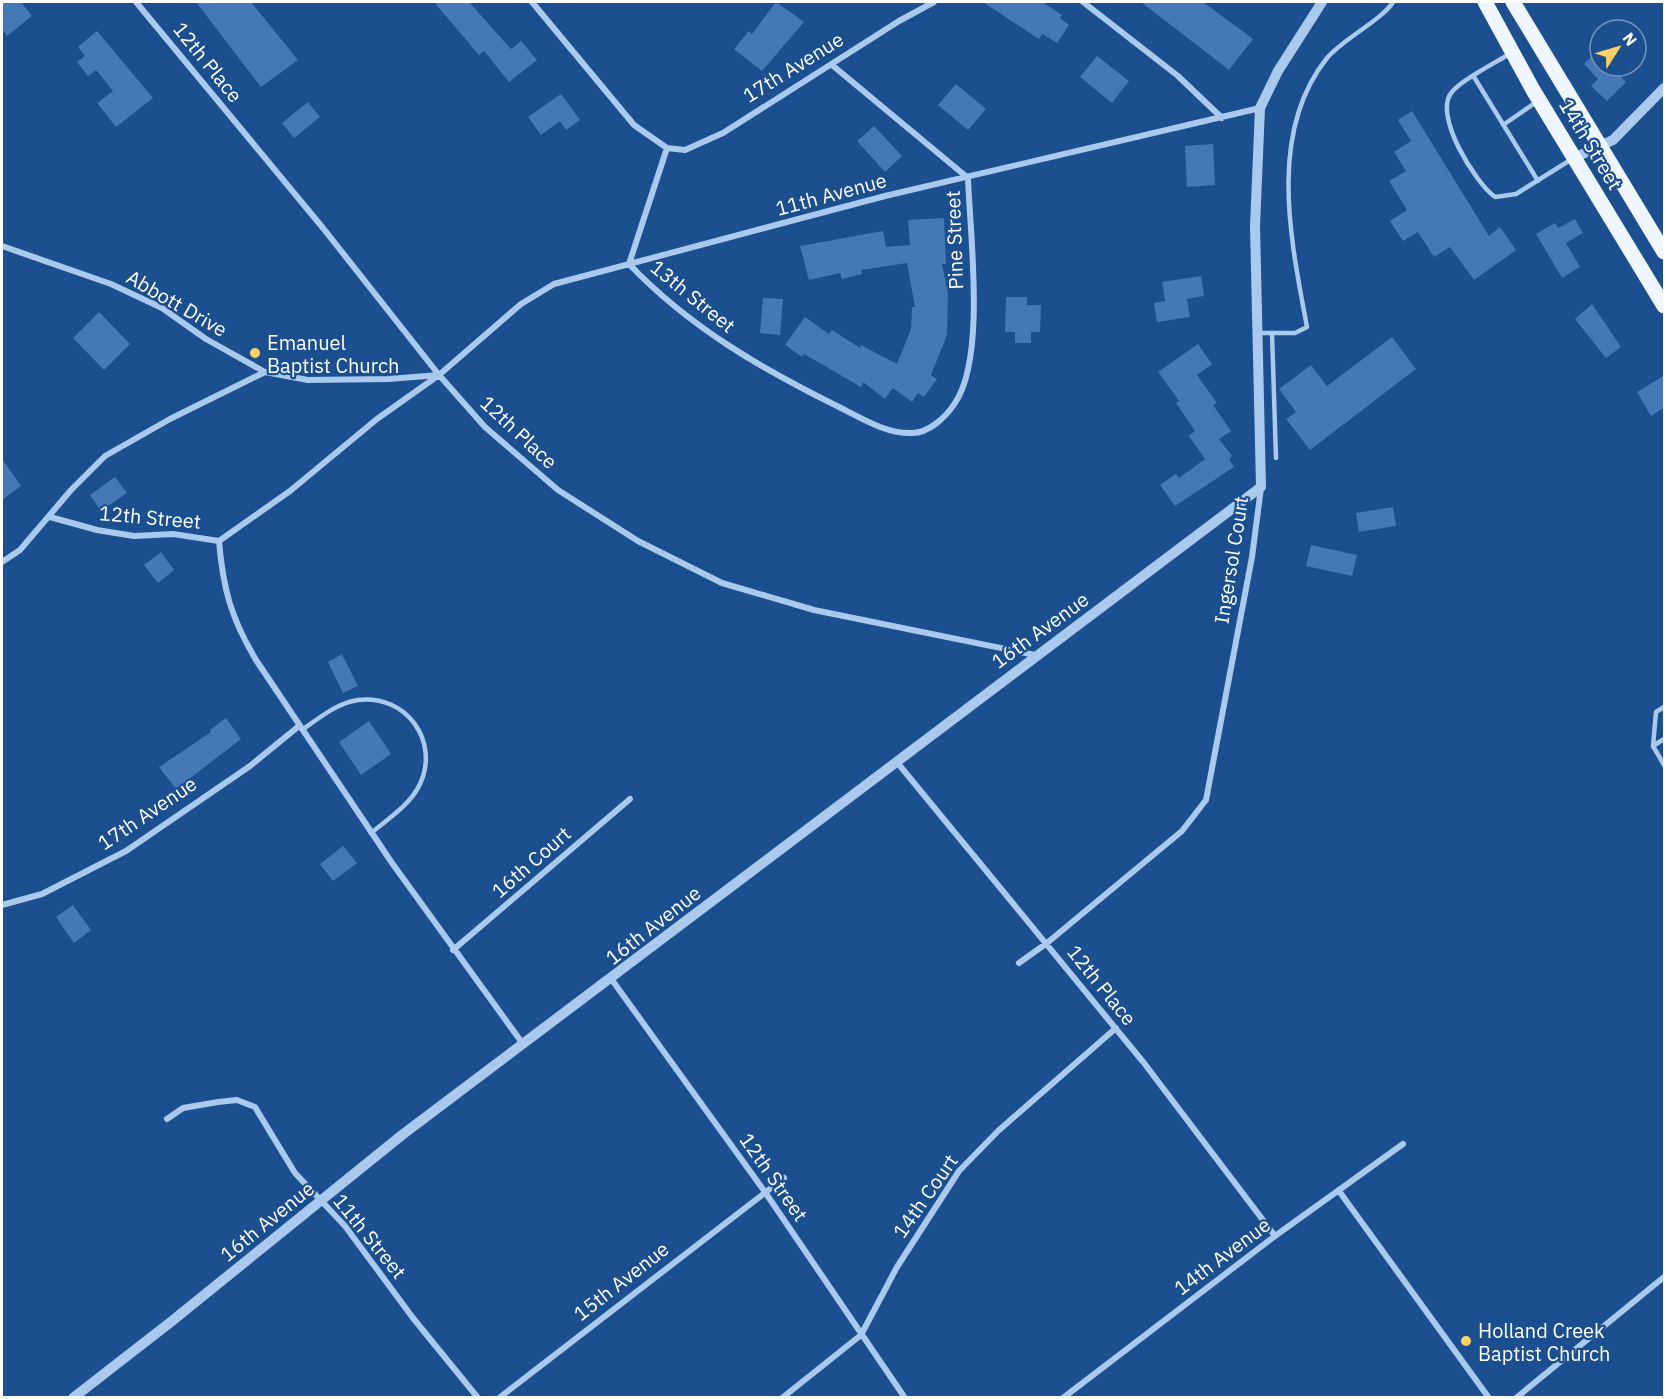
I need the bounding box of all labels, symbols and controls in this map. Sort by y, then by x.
street label: 12th Place [167,16,249,108]
north arrow [1588,18,1648,78]
street label: 17th Avenue [738,25,848,109]
text: N [1619,28,1641,50]
street label: 14th Street [1553,93,1629,195]
street label: 11th Avenue [773,166,890,222]
street label: Pine Street [939,190,969,290]
street label: 13th Street [645,253,741,339]
street label: Abbott Drive [122,263,232,343]
place label: Emanuel Baptist Church [267,329,399,379]
marker: Emanuel Baptist Church [248,346,262,360]
street label: 12th Place [475,389,563,475]
street label: Ingersol Court [1208,494,1254,626]
street label: 12th Street [98,499,202,535]
street label: 16th Avenue [986,586,1094,674]
street label: 17th Avenue [92,770,202,856]
street label: 16th Court [486,820,576,904]
street label: 16th Avenue [600,879,706,971]
street label: 12th Place [1061,939,1143,1031]
street label: 12th Street [734,1127,814,1227]
street label: 14th Court [886,1149,964,1243]
street label: 16th Avenue [214,1175,320,1267]
street label: 11th Street [327,1188,413,1284]
street label: 14th Avenue [1168,1211,1276,1301]
street label: 15th Avenue [568,1235,674,1327]
place label: Holland Creek Baptist Church [1478,1317,1610,1367]
marker: Holland Creek Baptist Church [1459,1334,1473,1348]

